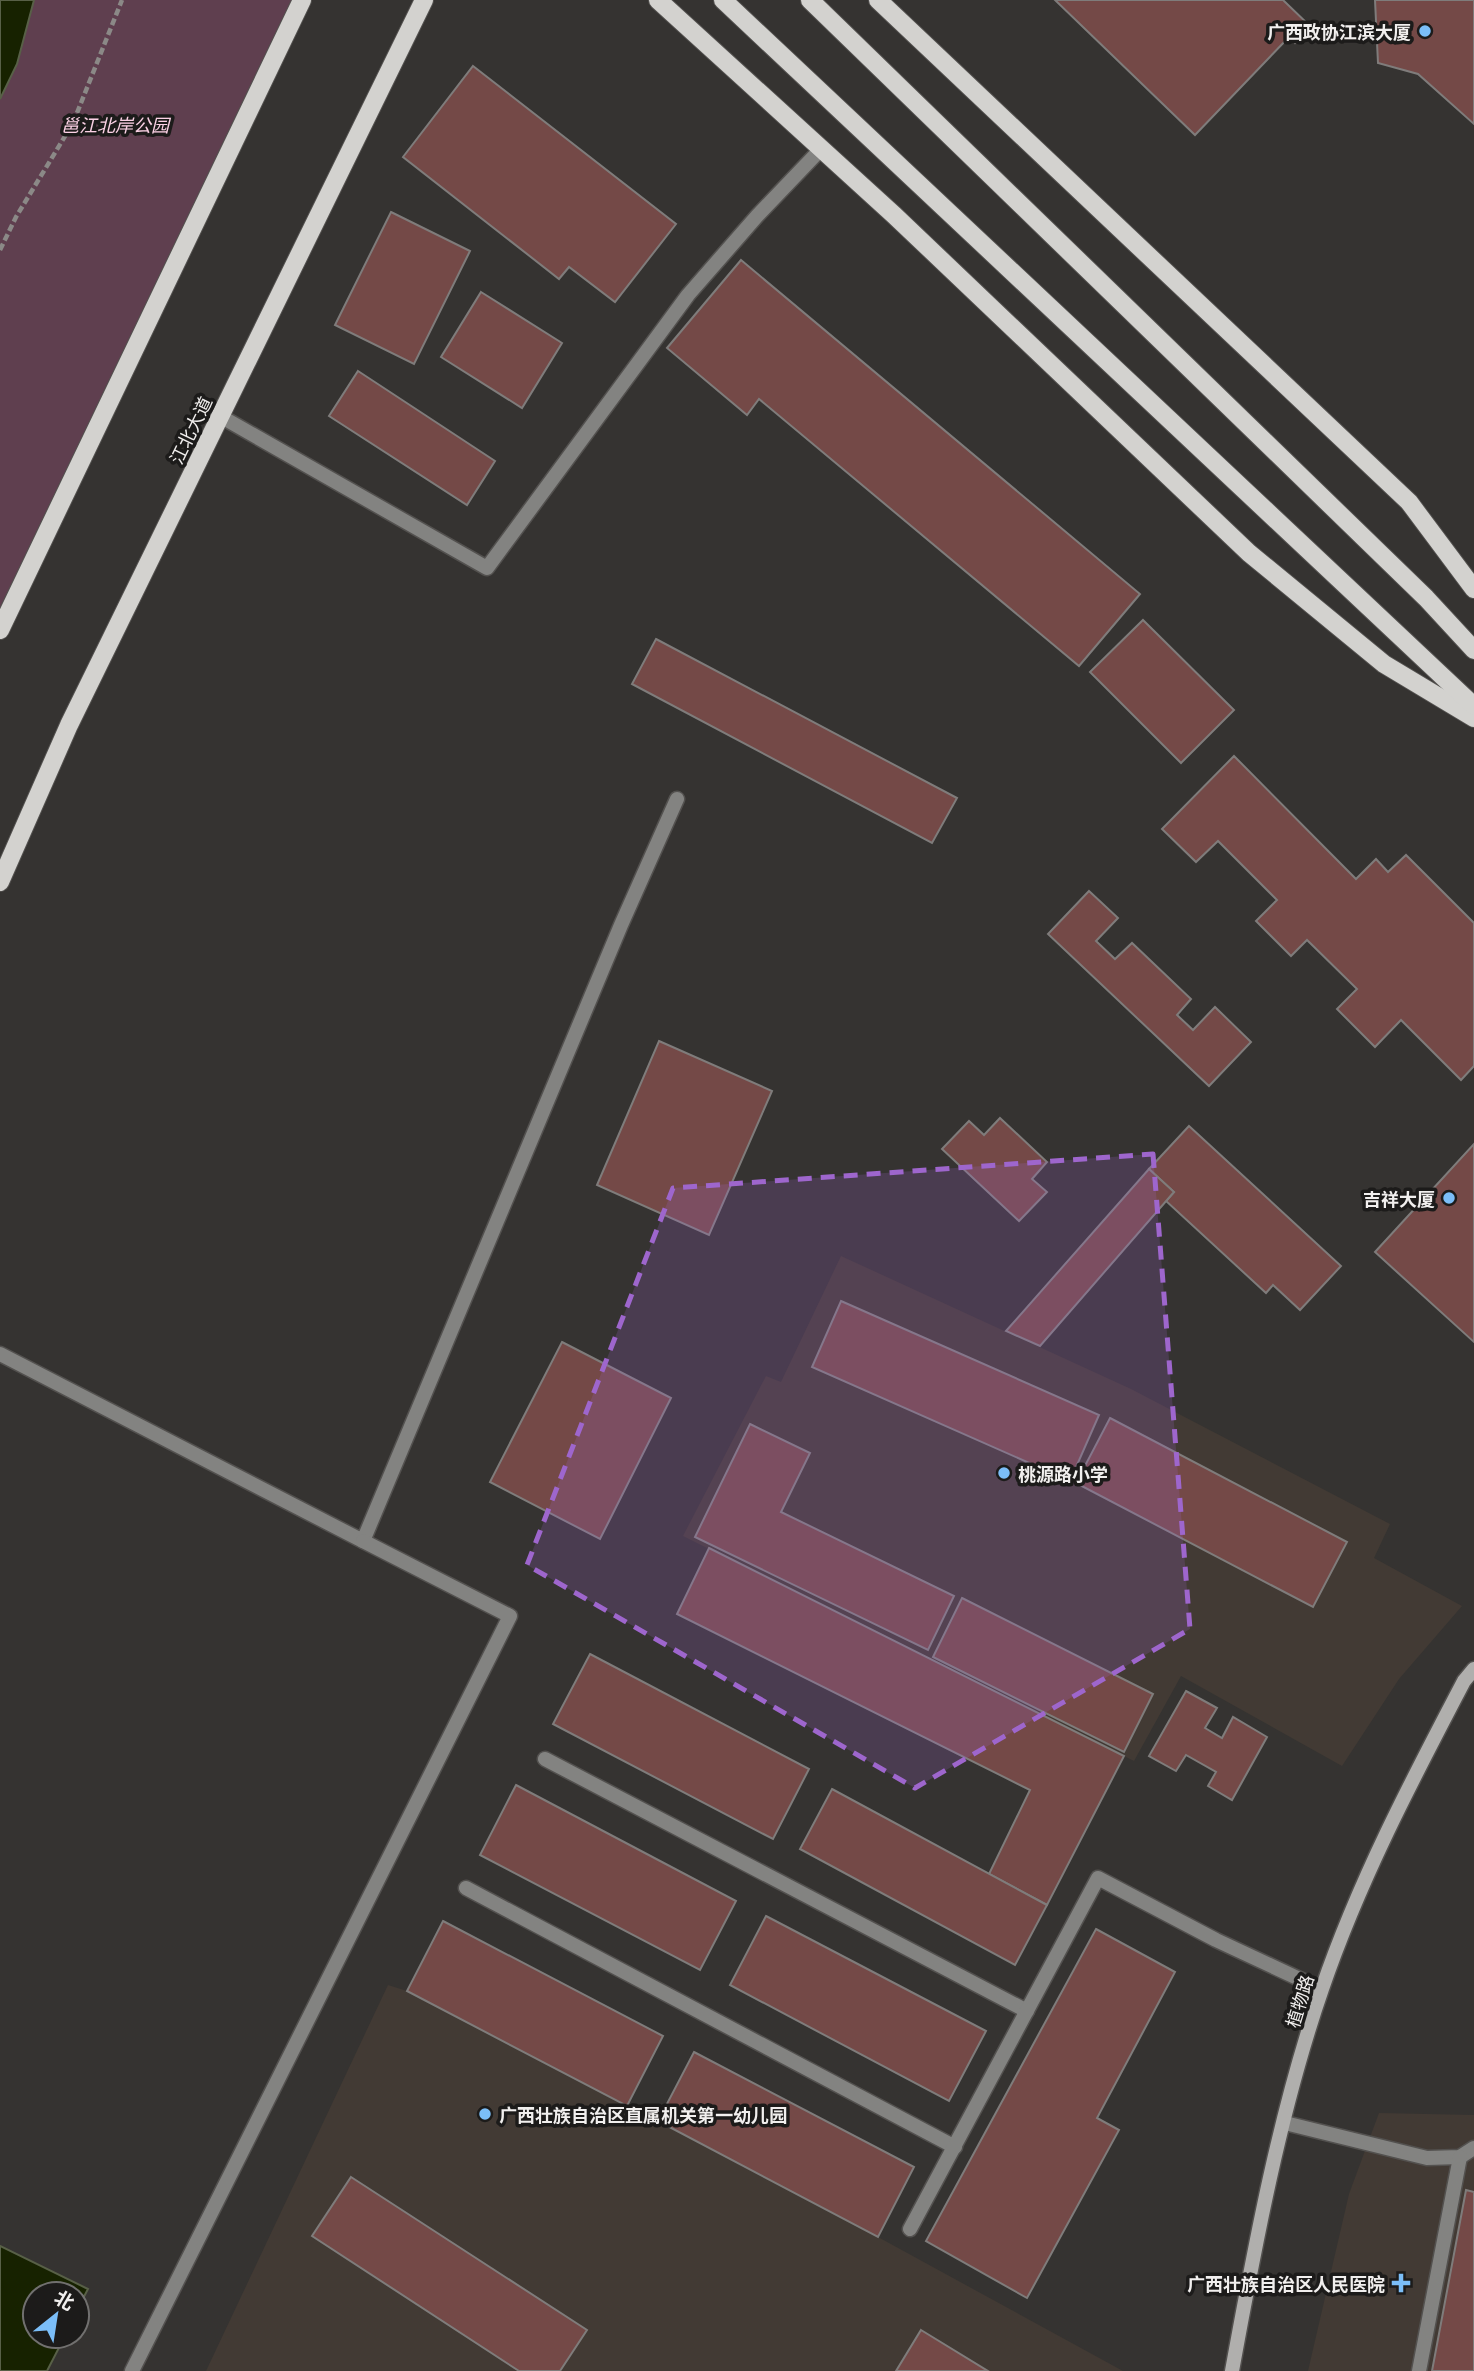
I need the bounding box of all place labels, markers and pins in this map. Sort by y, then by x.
place label: 广西政协江滨大厦 [1267,18,1411,45]
marker: 广西政协江滨大厦 [1417,23,1433,39]
place label: 吉祥大厦 [1363,1185,1435,1212]
marker: 吉祥大厦 [1441,1190,1457,1206]
place label: 桃源路小学 [1018,1460,1108,1487]
marker: 桃源路小学 [996,1465,1012,1481]
place label: 广西壮族自治区直属机关第一幼儿园 [499,2101,787,2128]
marker: 广西壮族自治区直属机关第一幼儿园 [477,2106,493,2122]
place label: 广西壮族自治区人民医院 [1187,2270,1385,2297]
marker: 广西壮族自治区人民医院 [1391,2273,1411,2293]

